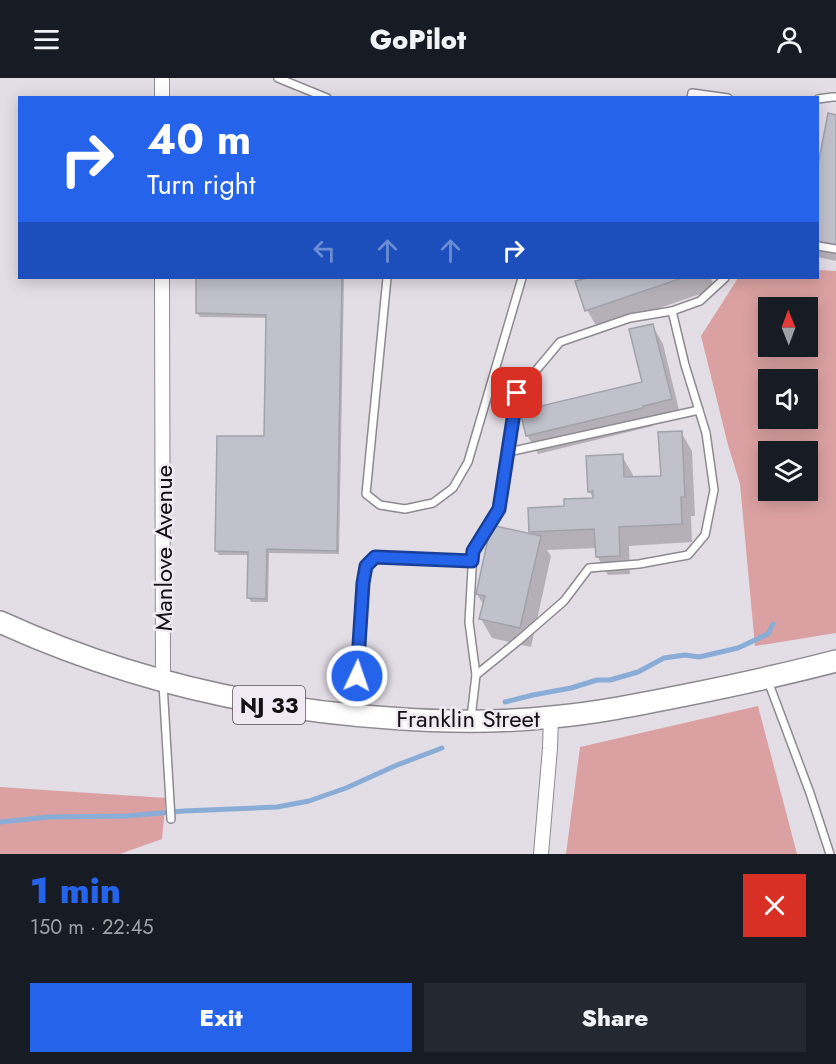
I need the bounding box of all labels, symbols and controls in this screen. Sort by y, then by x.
text: GoPilot [370,20,466,59]
icon: menu [30,23,63,56]
icon: person [773,23,806,56]
text: 40 m [147,109,251,170]
icon: right [48,120,126,198]
text: Turn right [147,165,255,204]
icon: left [308,234,341,267]
icon: ahead [371,234,404,267]
icon: ahead [434,234,467,267]
icon: right [497,234,530,267]
north arrow [758,297,818,357]
map controls [758,297,818,501]
pin [491,367,542,418]
button: sound [758,369,818,429]
icon: arrive [500,376,533,409]
button: layers [758,441,818,501]
street label: Manlove Avenue [146,465,181,631]
position arrow [325,644,389,708]
road number: NJ 33 [233,686,305,724]
street label: Franklin Street [396,701,540,736]
text: 1 min [30,864,121,916]
button: close [743,874,806,937]
text: 150 m · 22:45 [30,913,154,942]
button: Exit [30,983,412,1052]
button: Share [424,983,806,1052]

